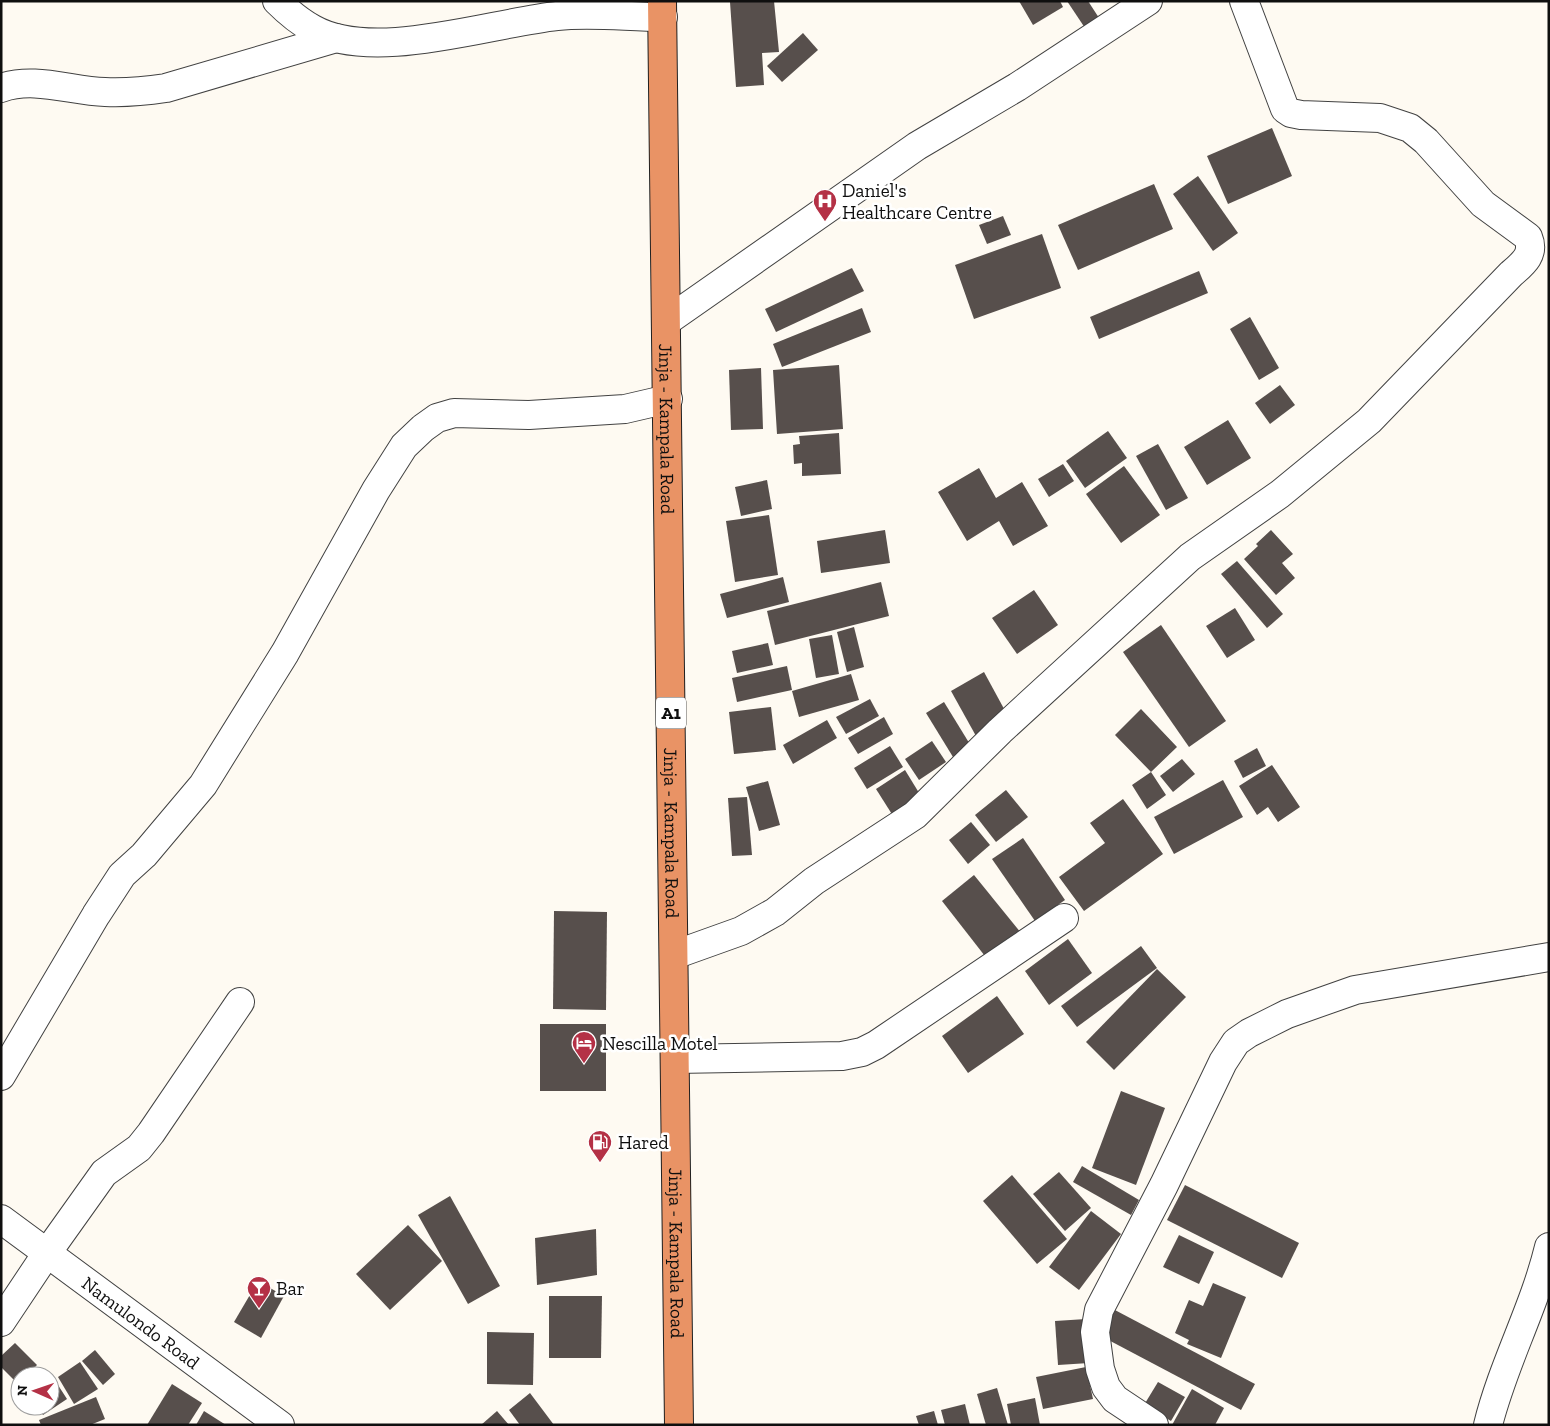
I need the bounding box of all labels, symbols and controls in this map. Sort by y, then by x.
place label: Daniel's Healthcare Centre [842,179,992,224]
hospital icon: Daniel's Healthcare Centre [812,188,838,222]
street label: Jinja - Kampala Road [655,343,680,515]
road number: A1 [656,698,686,728]
street label: Jinja - Kampala Road [659,747,684,919]
hotel icon: Nescilla Motel [571,1030,597,1064]
place label: Nescilla Motel [602,1032,718,1055]
fuel station icon: Hared [587,1129,613,1163]
place label: Hared [618,1131,669,1154]
street label: Jinja - Kampala Road [664,1167,689,1339]
street label: Namulondo Road [77,1271,205,1374]
bar icon: Bar [246,1275,272,1309]
place label: Bar [276,1277,305,1300]
north arrow [10,1366,60,1416]
text: N [14,1385,31,1396]

